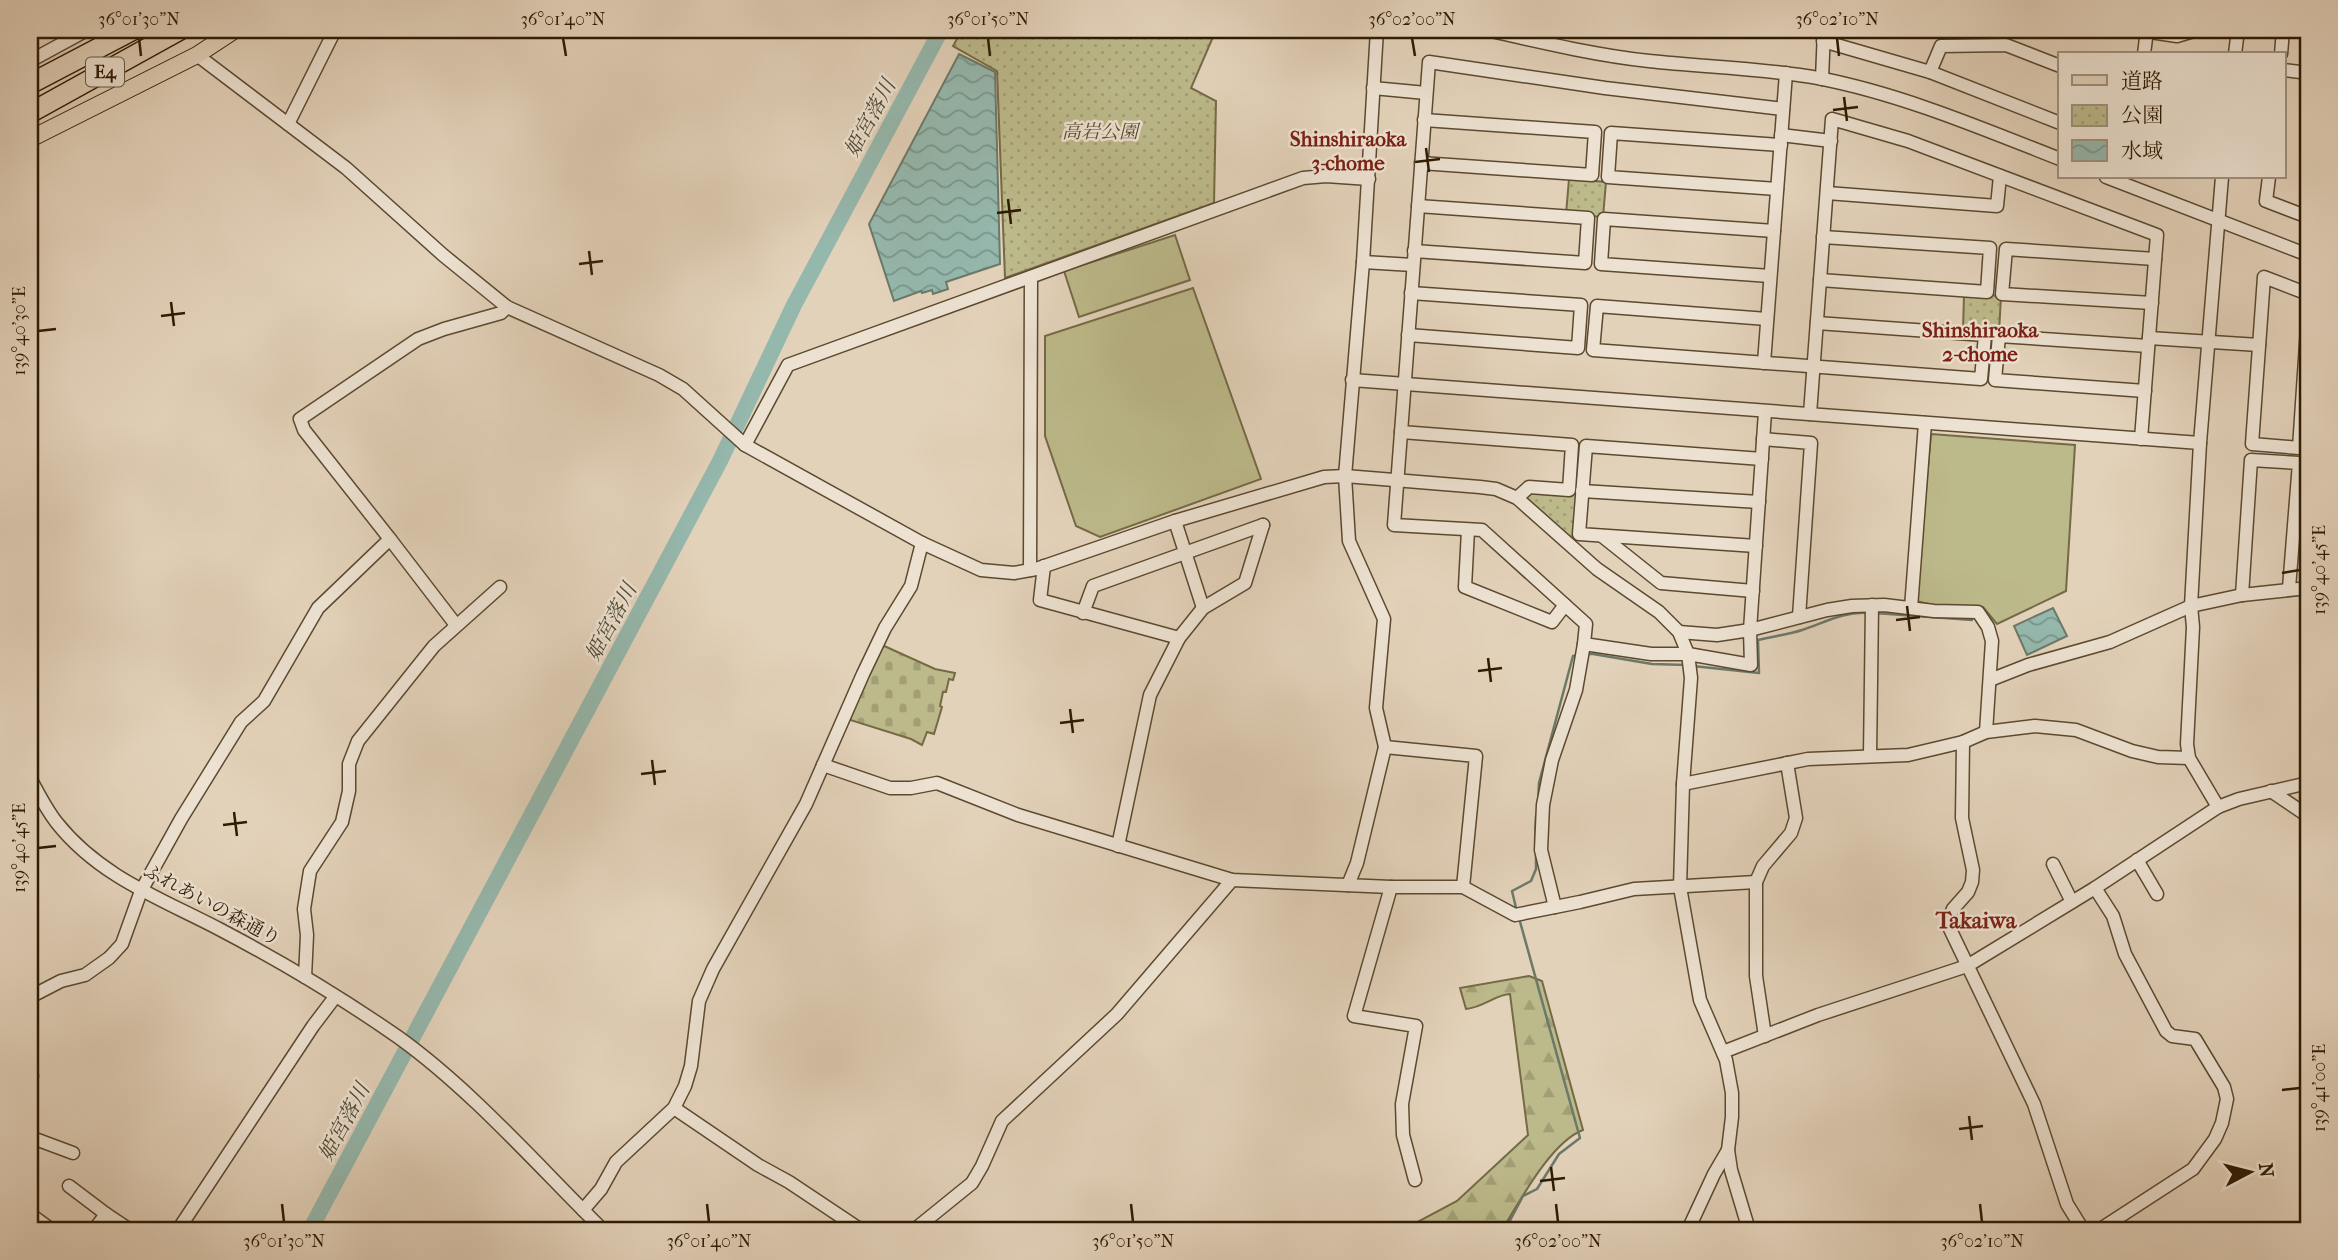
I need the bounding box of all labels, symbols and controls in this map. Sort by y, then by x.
text: 36°01'30"N [98,9,180,30]
text: 36°01'40"N [520,9,606,30]
text: 36°01'50"N [947,9,1029,30]
text: 36°02'00"N [1368,9,1456,30]
text: 36°02'10"N [1795,9,1879,30]
legend [2058,52,2286,178]
road number: E4 [86,58,124,86]
text: 道路 [2121,69,2163,93]
water label: 姫宮落川 [840,74,901,161]
text: 公園 [2121,103,2163,127]
park label: 高岩公園 [1062,121,1141,143]
district label: Shinshiraoka 3-chome [1290,127,1407,175]
text: 水域 [2121,139,2163,163]
text: 139°40'30"E [9,286,30,376]
district label: Shinshiraoka 2-chome [1922,318,2039,366]
text: 139°40'45"E [2309,525,2330,615]
water label: 姫宮落川 [581,578,642,665]
text: 139°40'45"E [9,803,30,893]
street label: ふれあいの森通り [140,860,284,950]
district label: Takaiwa [1935,907,2018,934]
text: 139°41'00"E [2309,1044,2330,1132]
water label: 姫宮落川 [314,1078,375,1165]
north arrow [2216,1138,2286,1208]
text: N [2254,1162,2278,1179]
text: 36°01'30"N [243,1231,325,1252]
text: 36°01'40"N [666,1231,752,1252]
text: 36°01'50"N [1092,1231,1174,1252]
text: 36°02'00"N [1514,1231,1602,1252]
text: 36°02'10"N [1940,1231,2024,1252]

